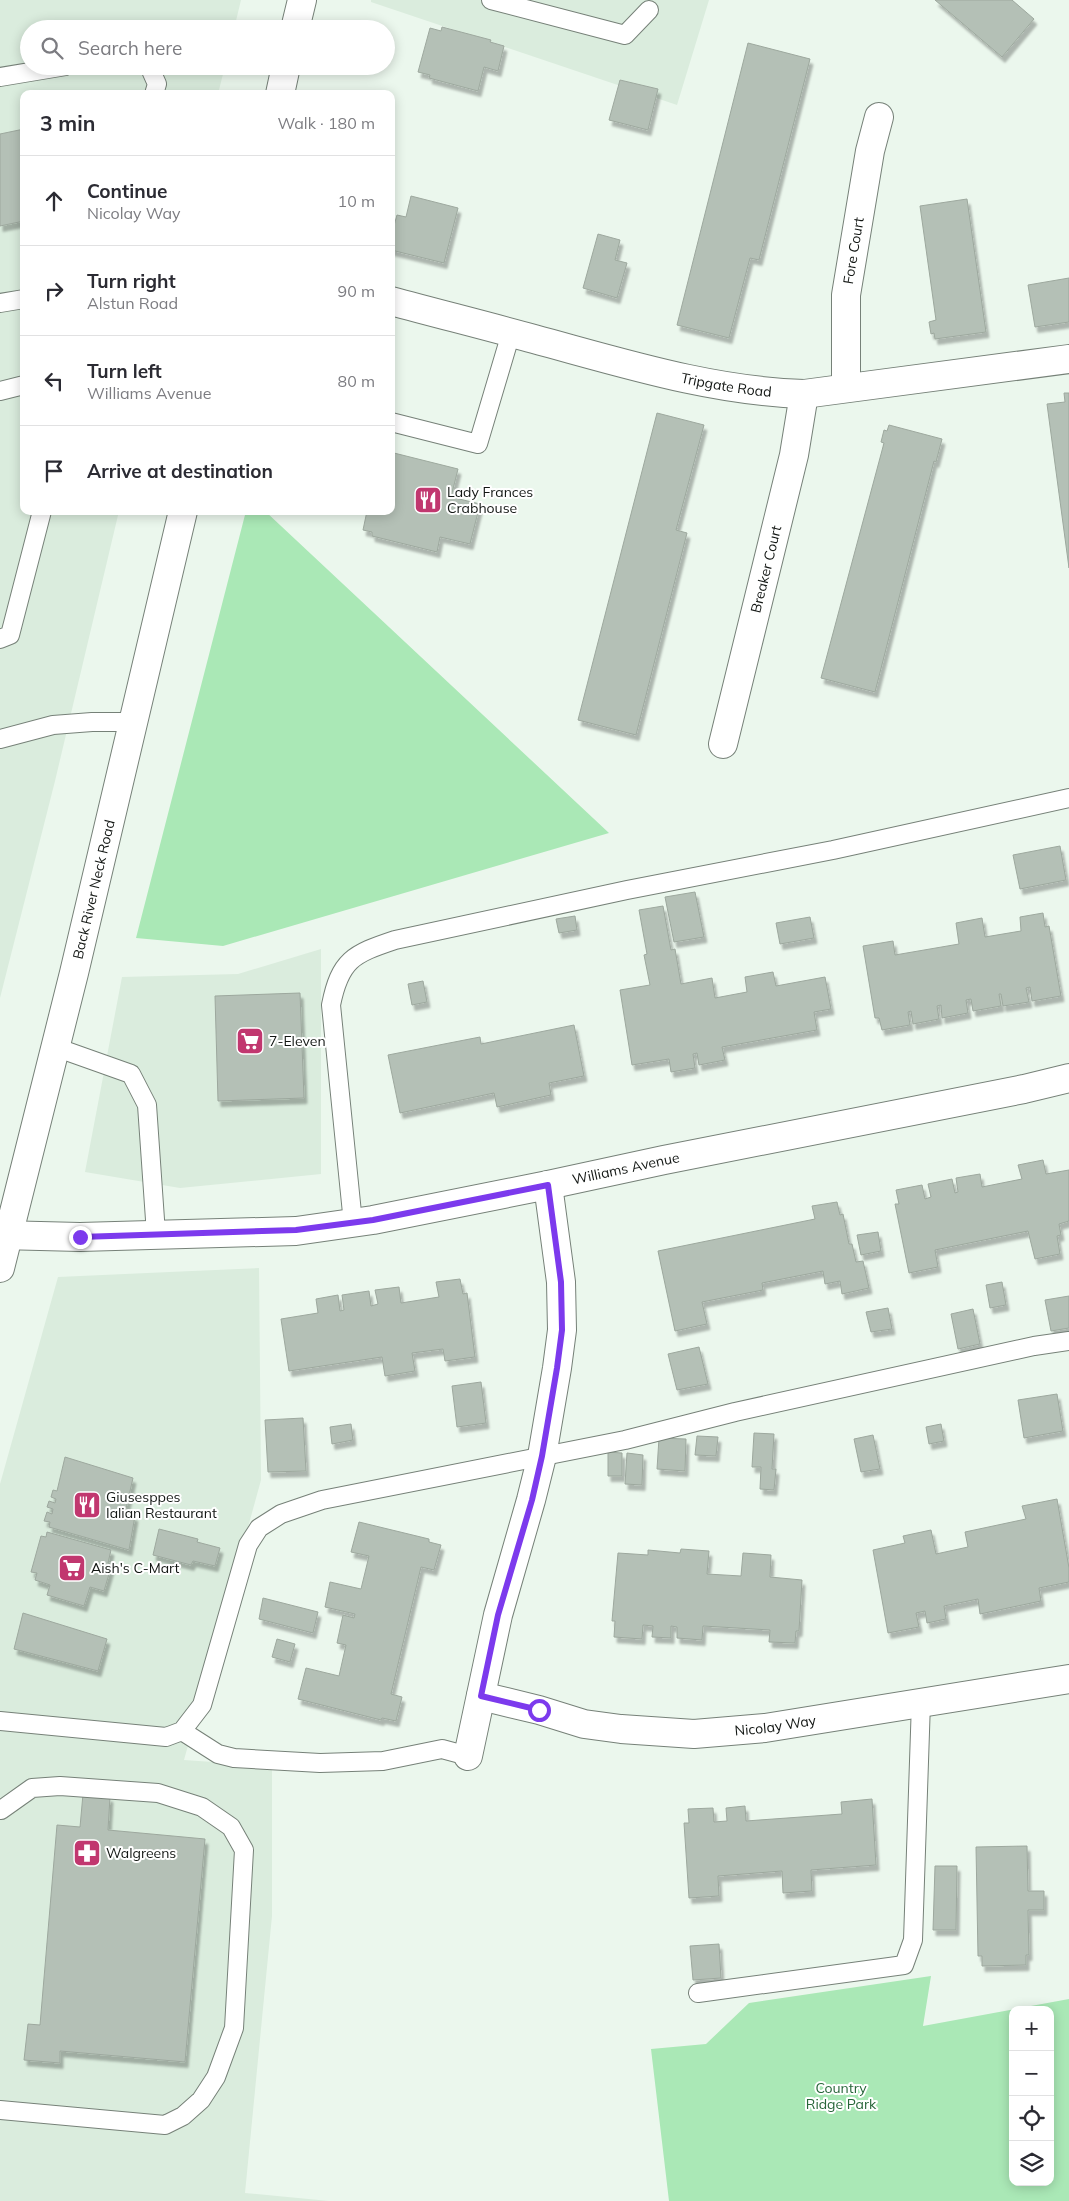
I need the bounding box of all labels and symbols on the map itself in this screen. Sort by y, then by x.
street label: Fore Court [839,216,868,285]
street label: Tripgate Road [679,369,773,401]
place label: Lady Frances Crabhouse [447,483,533,517]
restaurant icon: Lady Frances Crabhouse [413,485,443,515]
street label: Breaker Court [747,523,785,615]
street label: Back River Neck Road [69,818,119,961]
supermarket icon: 7-Eleven [235,1026,265,1056]
place label: 7-Eleven [269,1032,326,1050]
street label: Williams Avenue [571,1148,681,1189]
route end [69,1226,92,1249]
place label: Giusesppes Ialian Restaurant [106,1488,217,1522]
restaurant icon: Giusesppes Ialian Restaurant [72,1490,102,1520]
supermarket icon: Aish's C-Mart [57,1553,87,1583]
place label: Aish's C-Mart [91,1559,179,1577]
route start [528,1699,551,1722]
street label: Nicolay Way [734,1711,818,1740]
pharmacy icon: Walgreens [72,1838,102,1868]
place label: Walgreens [106,1844,176,1862]
park label: Country Ridge Park [806,2079,877,2113]

